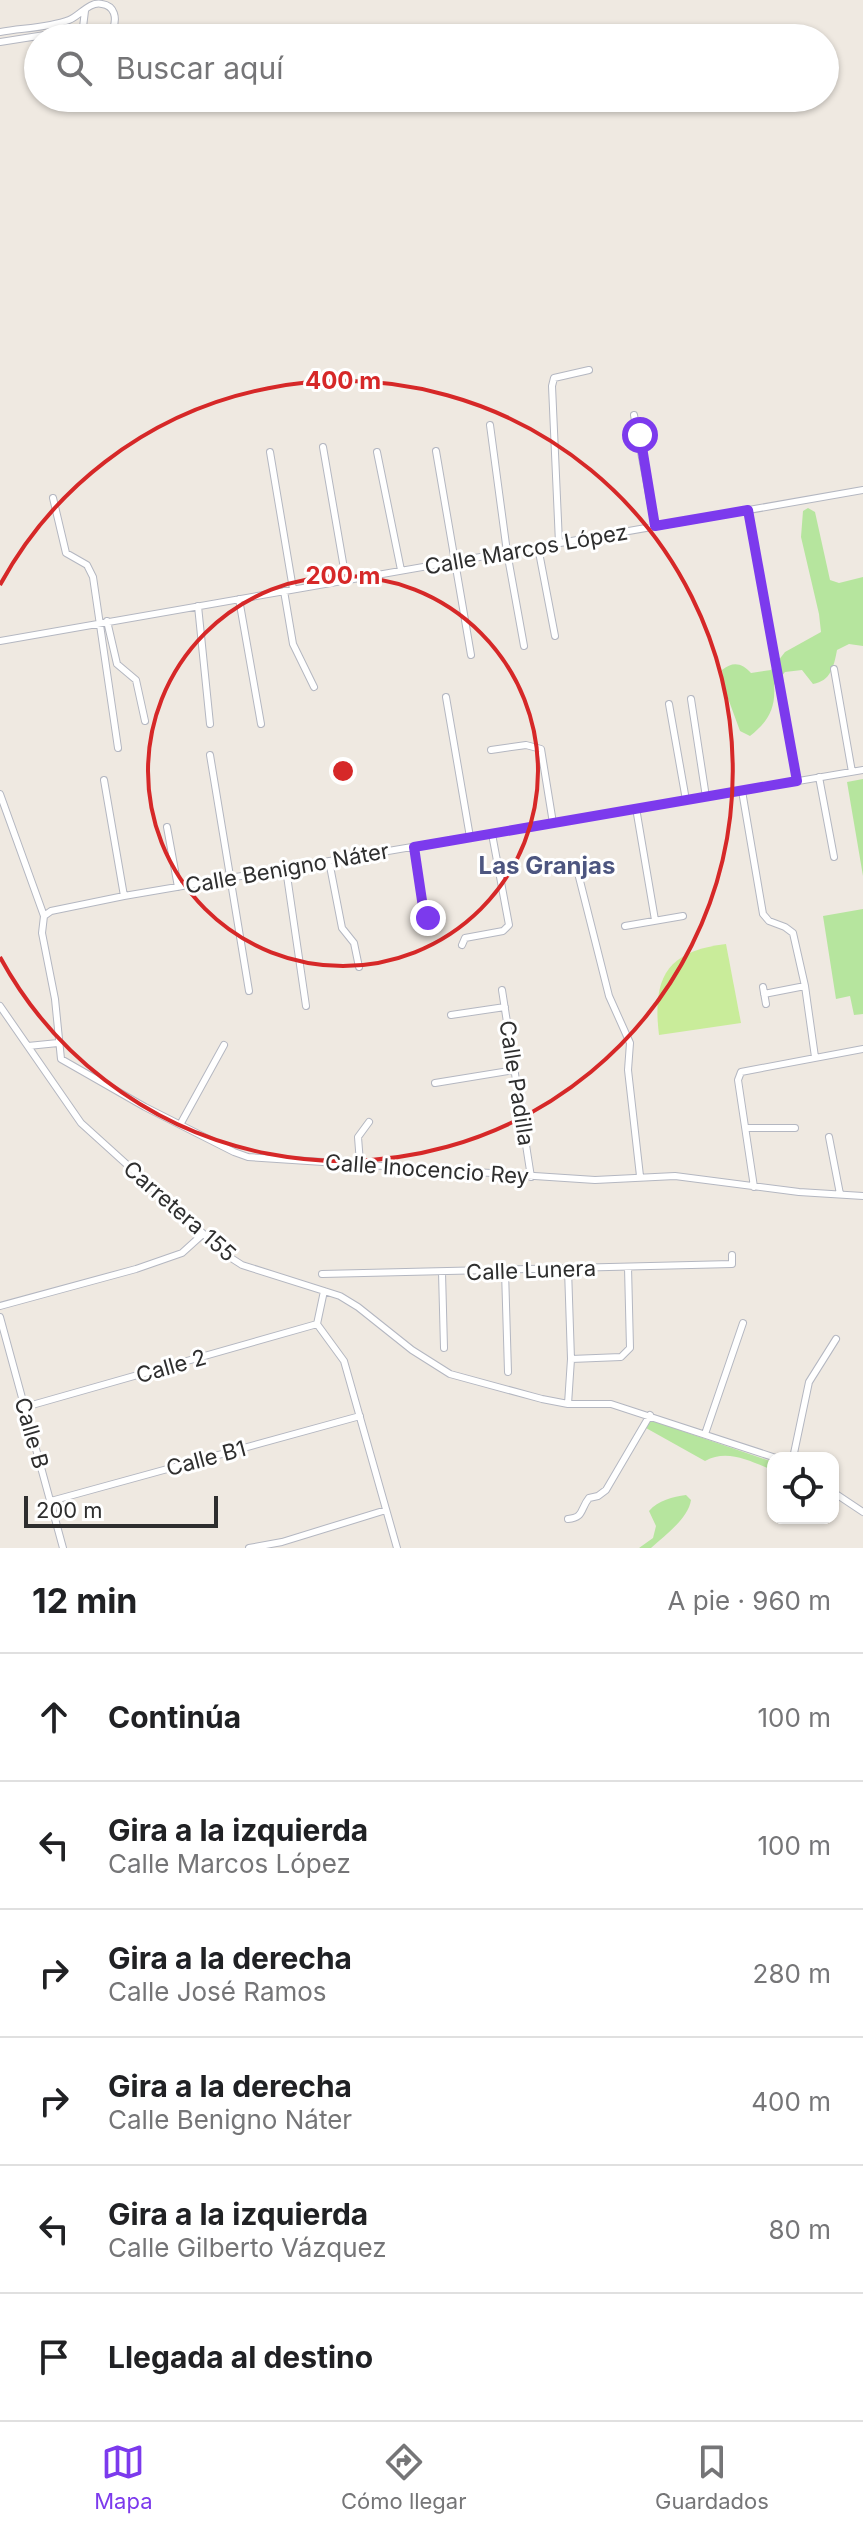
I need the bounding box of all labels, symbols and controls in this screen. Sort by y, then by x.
search box [24,24,839,112]
icon: search [52,46,96,90]
text: Buscar aquí [116,50,283,86]
text: 400 m [305,366,381,395]
route start [622,417,658,453]
street label: Calle Marcos López [423,518,629,580]
text: 200 m [305,561,381,590]
centre of rings [329,757,357,785]
street label: Calle Benigno Náter [183,837,391,899]
district label: Las Granjas [479,851,615,880]
route end [410,900,446,936]
street label: Calle Padilla [494,1019,540,1147]
street label: Calle Inocencio Rey [324,1149,530,1189]
street label: Carretera 155 [119,1155,241,1267]
street label: Calle Lunera [466,1255,596,1285]
street label: Calle 2 [133,1344,209,1388]
street label: Calle B [10,1395,54,1471]
street label: Calle B1 [163,1435,249,1481]
map controls [767,1452,839,1524]
button: locate [767,1452,839,1524]
scale bar [24,1492,218,1528]
text: 200 m [36,1497,103,1523]
text: 12 min [32,1580,138,1621]
text: A pie · 960 m [668,1585,831,1616]
icon: ahead [32,1695,76,1739]
text: Continúa [108,1699,241,1735]
text: 100 m [758,1702,831,1733]
text: Gira a la izquierda [108,1812,368,1848]
icon: left [32,1823,76,1867]
text: 100 m [758,1830,831,1861]
text: Calle Marcos López [108,1848,351,1879]
text: Gira a la derecha [108,1940,352,1976]
icon: right [32,1951,76,1995]
text: 280 m [753,1958,831,1989]
text: Calle José Ramos [108,1976,327,2007]
text: Gira a la derecha [108,2068,352,2104]
icon: right [32,2079,76,2123]
text: 400 m [751,2086,831,2117]
text: Calle Benigno Náter [108,2104,352,2135]
text: Gira a la izquierda [108,2196,368,2232]
icon: left [32,2207,76,2251]
text: 80 m [768,2214,831,2245]
text: Calle Gilberto Vázquez [108,2232,387,2263]
icon: arrive [32,2335,76,2379]
text: Llegada al destino [108,2339,373,2375]
tab: Mapa [94,2440,153,2514]
tab: Cómo llegar [341,2440,467,2514]
tab: Guardados [655,2440,769,2514]

